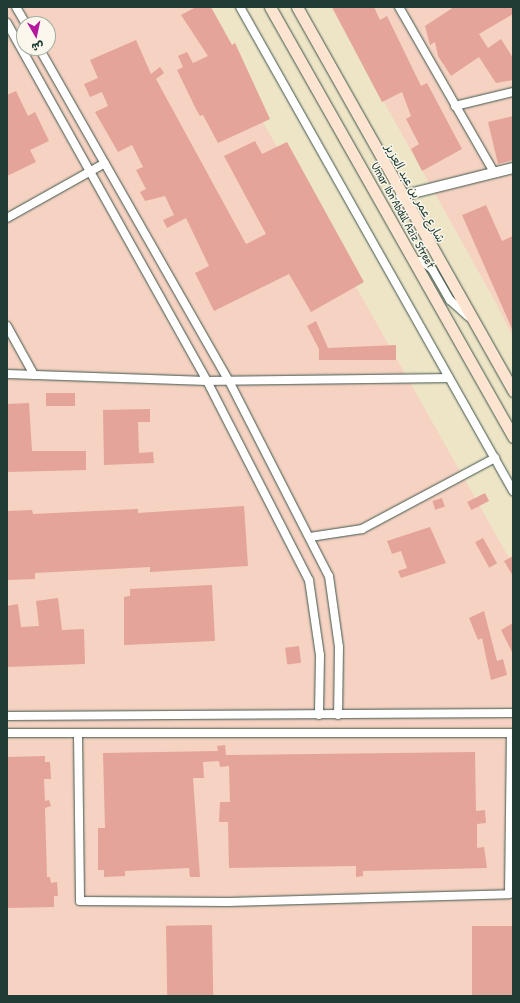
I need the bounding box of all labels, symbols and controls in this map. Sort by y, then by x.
north arrow [16,16,56,56]
text: ش [31,39,45,55]
street label: شارع عمر بن عبد العزيز [382,141,448,245]
street label: Umar Ibn Abdul Aziz Street [368,160,438,270]

